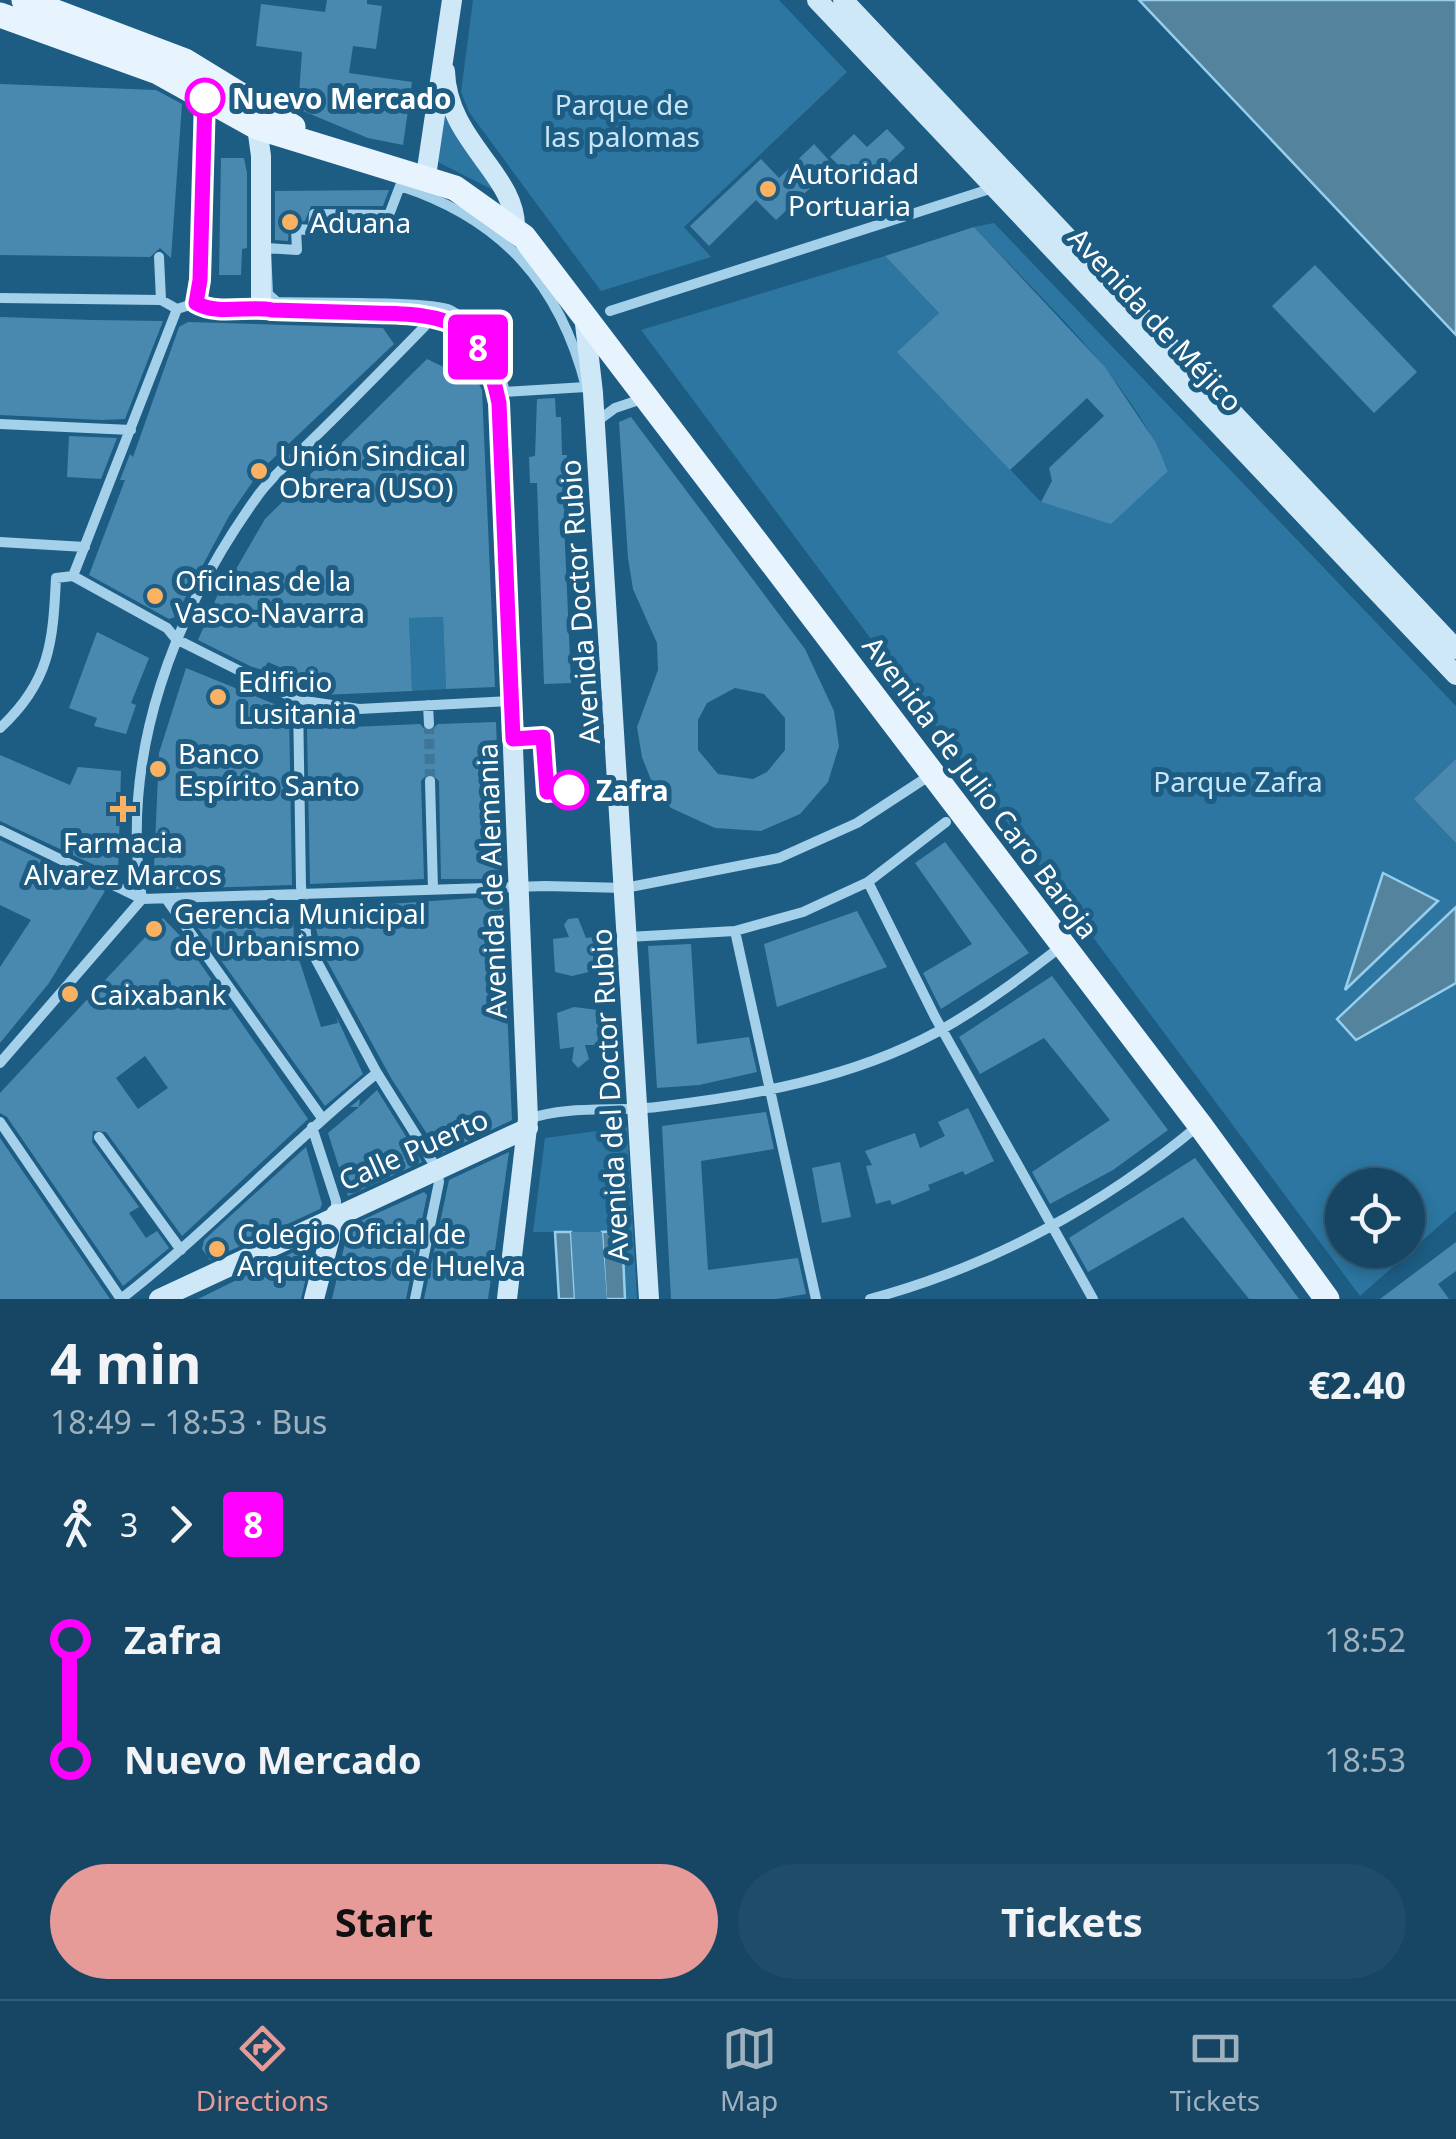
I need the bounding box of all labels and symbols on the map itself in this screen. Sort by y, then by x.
marker: Nuevo Mercado [186,79,224,117]
place label: Nuevo Mercado [232,79,451,117]
park label: Parque de las palomas [544,85,700,155]
place label: Autoridad Portuaria [788,154,919,224]
marker: Autoridad Portuaria [757,178,779,200]
place label: Aduana [310,203,411,241]
marker: Aduana [279,211,301,233]
street label: Avenida de Méjico [1061,219,1251,419]
line badge: 8 [446,314,510,380]
place label: Unión Sindical Obrera (USO) [279,436,466,506]
street label: Avenida Doctor Rubio [550,458,608,746]
marker: Unión Sindical Obrera (USO) [248,460,270,482]
place label: Oficinas de la Vasco-Navarra [175,561,365,631]
marker: Oficinas de la Vasco-Navarra [144,585,166,607]
street label: Avenida de Julio Caro Baroja [854,628,1108,946]
place label: Edificio Lusitania [238,662,357,732]
marker: Edificio Lusitania [207,686,229,708]
place label: Banco Espírito Santo [178,734,360,804]
street label: Avenida de Alemania [467,742,515,1020]
marker: Banco Espírito Santo [147,758,169,780]
park label: Parque Zafra [1153,762,1323,800]
marker: Zafra [550,771,588,809]
place label: Zafra [596,771,669,809]
marker: Farmacia Alvarez Marcos [112,798,134,820]
place label: Farmacia Alvarez Marcos [24,823,222,893]
place label: Gerencia Municipal de Urbanismo [174,894,426,964]
marker: Gerencia Municipal de Urbanismo [143,918,165,940]
street label: Avenida del Doctor Rubio [581,928,637,1262]
place label: Caixabank [90,975,226,1013]
marker: Caixabank [59,983,81,1005]
street label: Calle Puerto [332,1099,494,1199]
place label: Colegio Oficial de Arquitectos de Huelva [237,1214,526,1284]
marker: Colegio Oficial de Arquitectos de Huelva [206,1238,228,1260]

